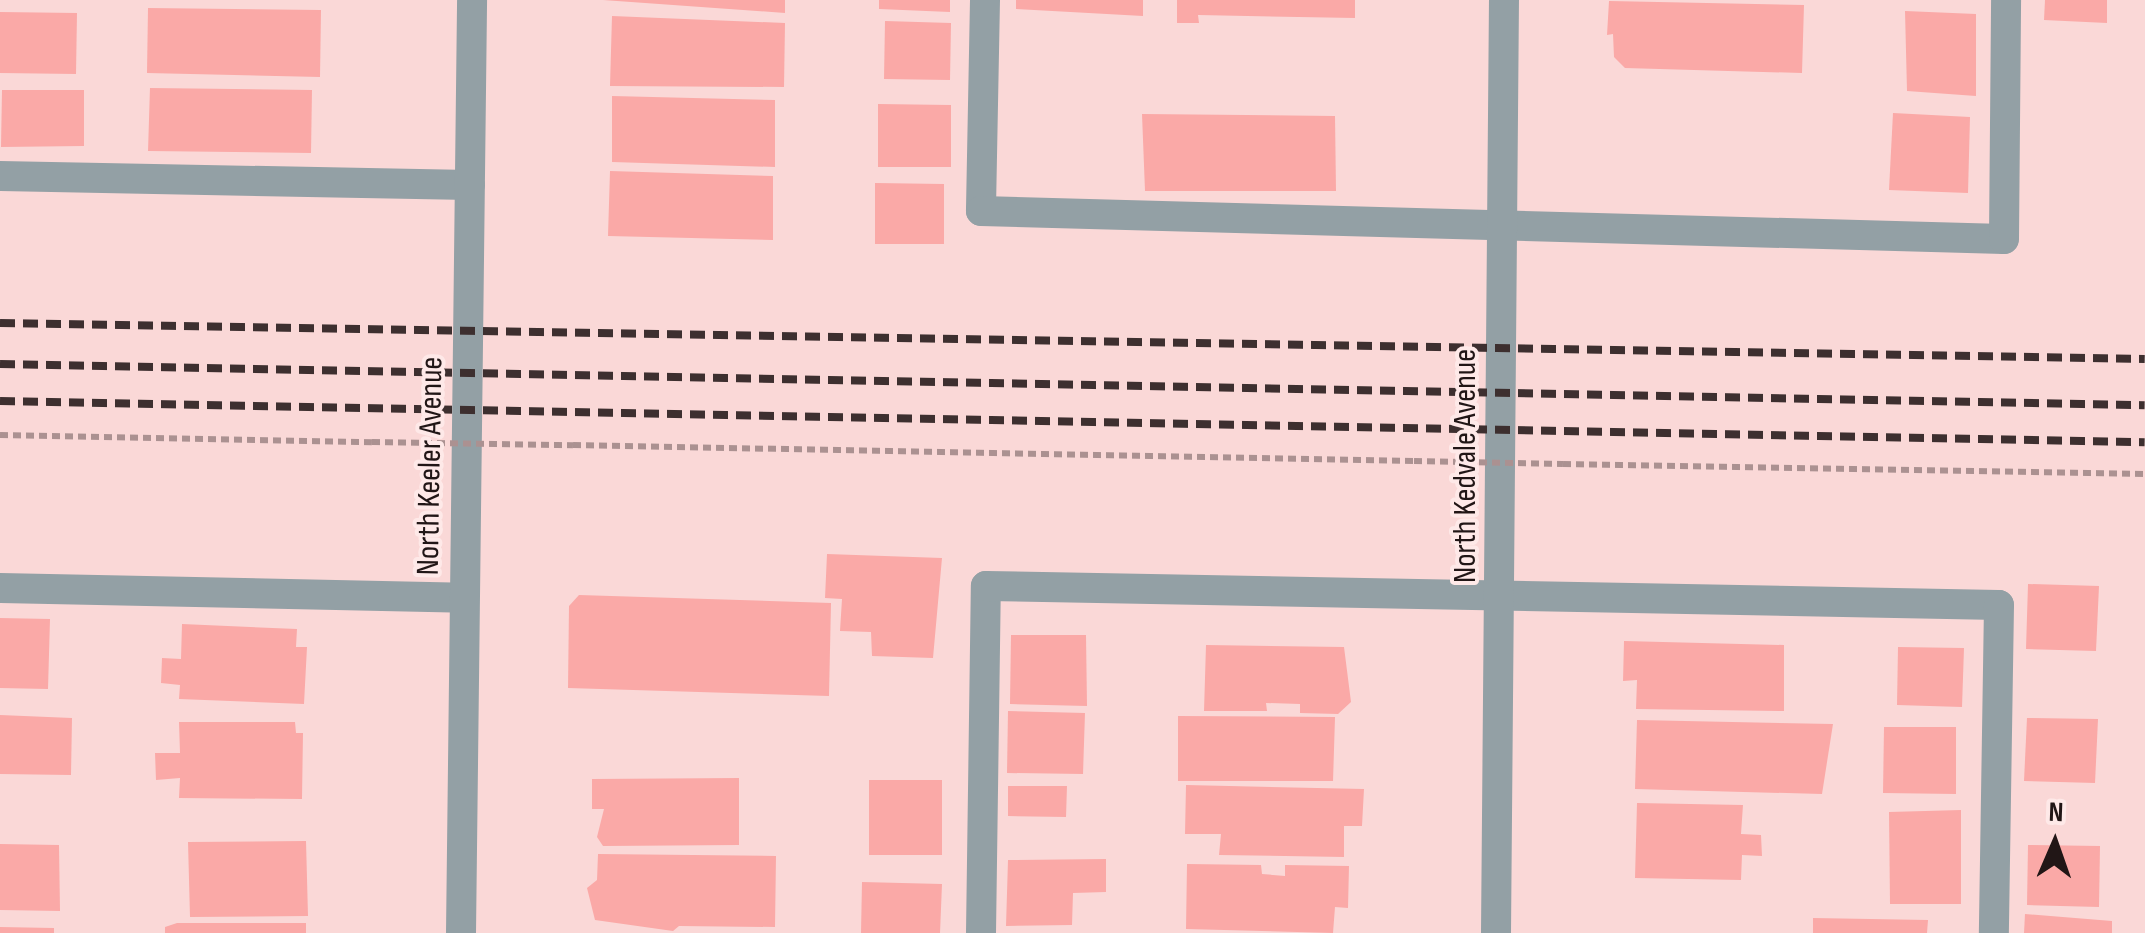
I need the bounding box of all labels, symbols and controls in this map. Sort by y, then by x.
street label: North Kedvale Avenue [1447,349,1485,583]
street label: North Keeler Avenue [410,356,452,576]
north arrow [2005,793,2105,893]
text: N [2048,796,2064,829]

